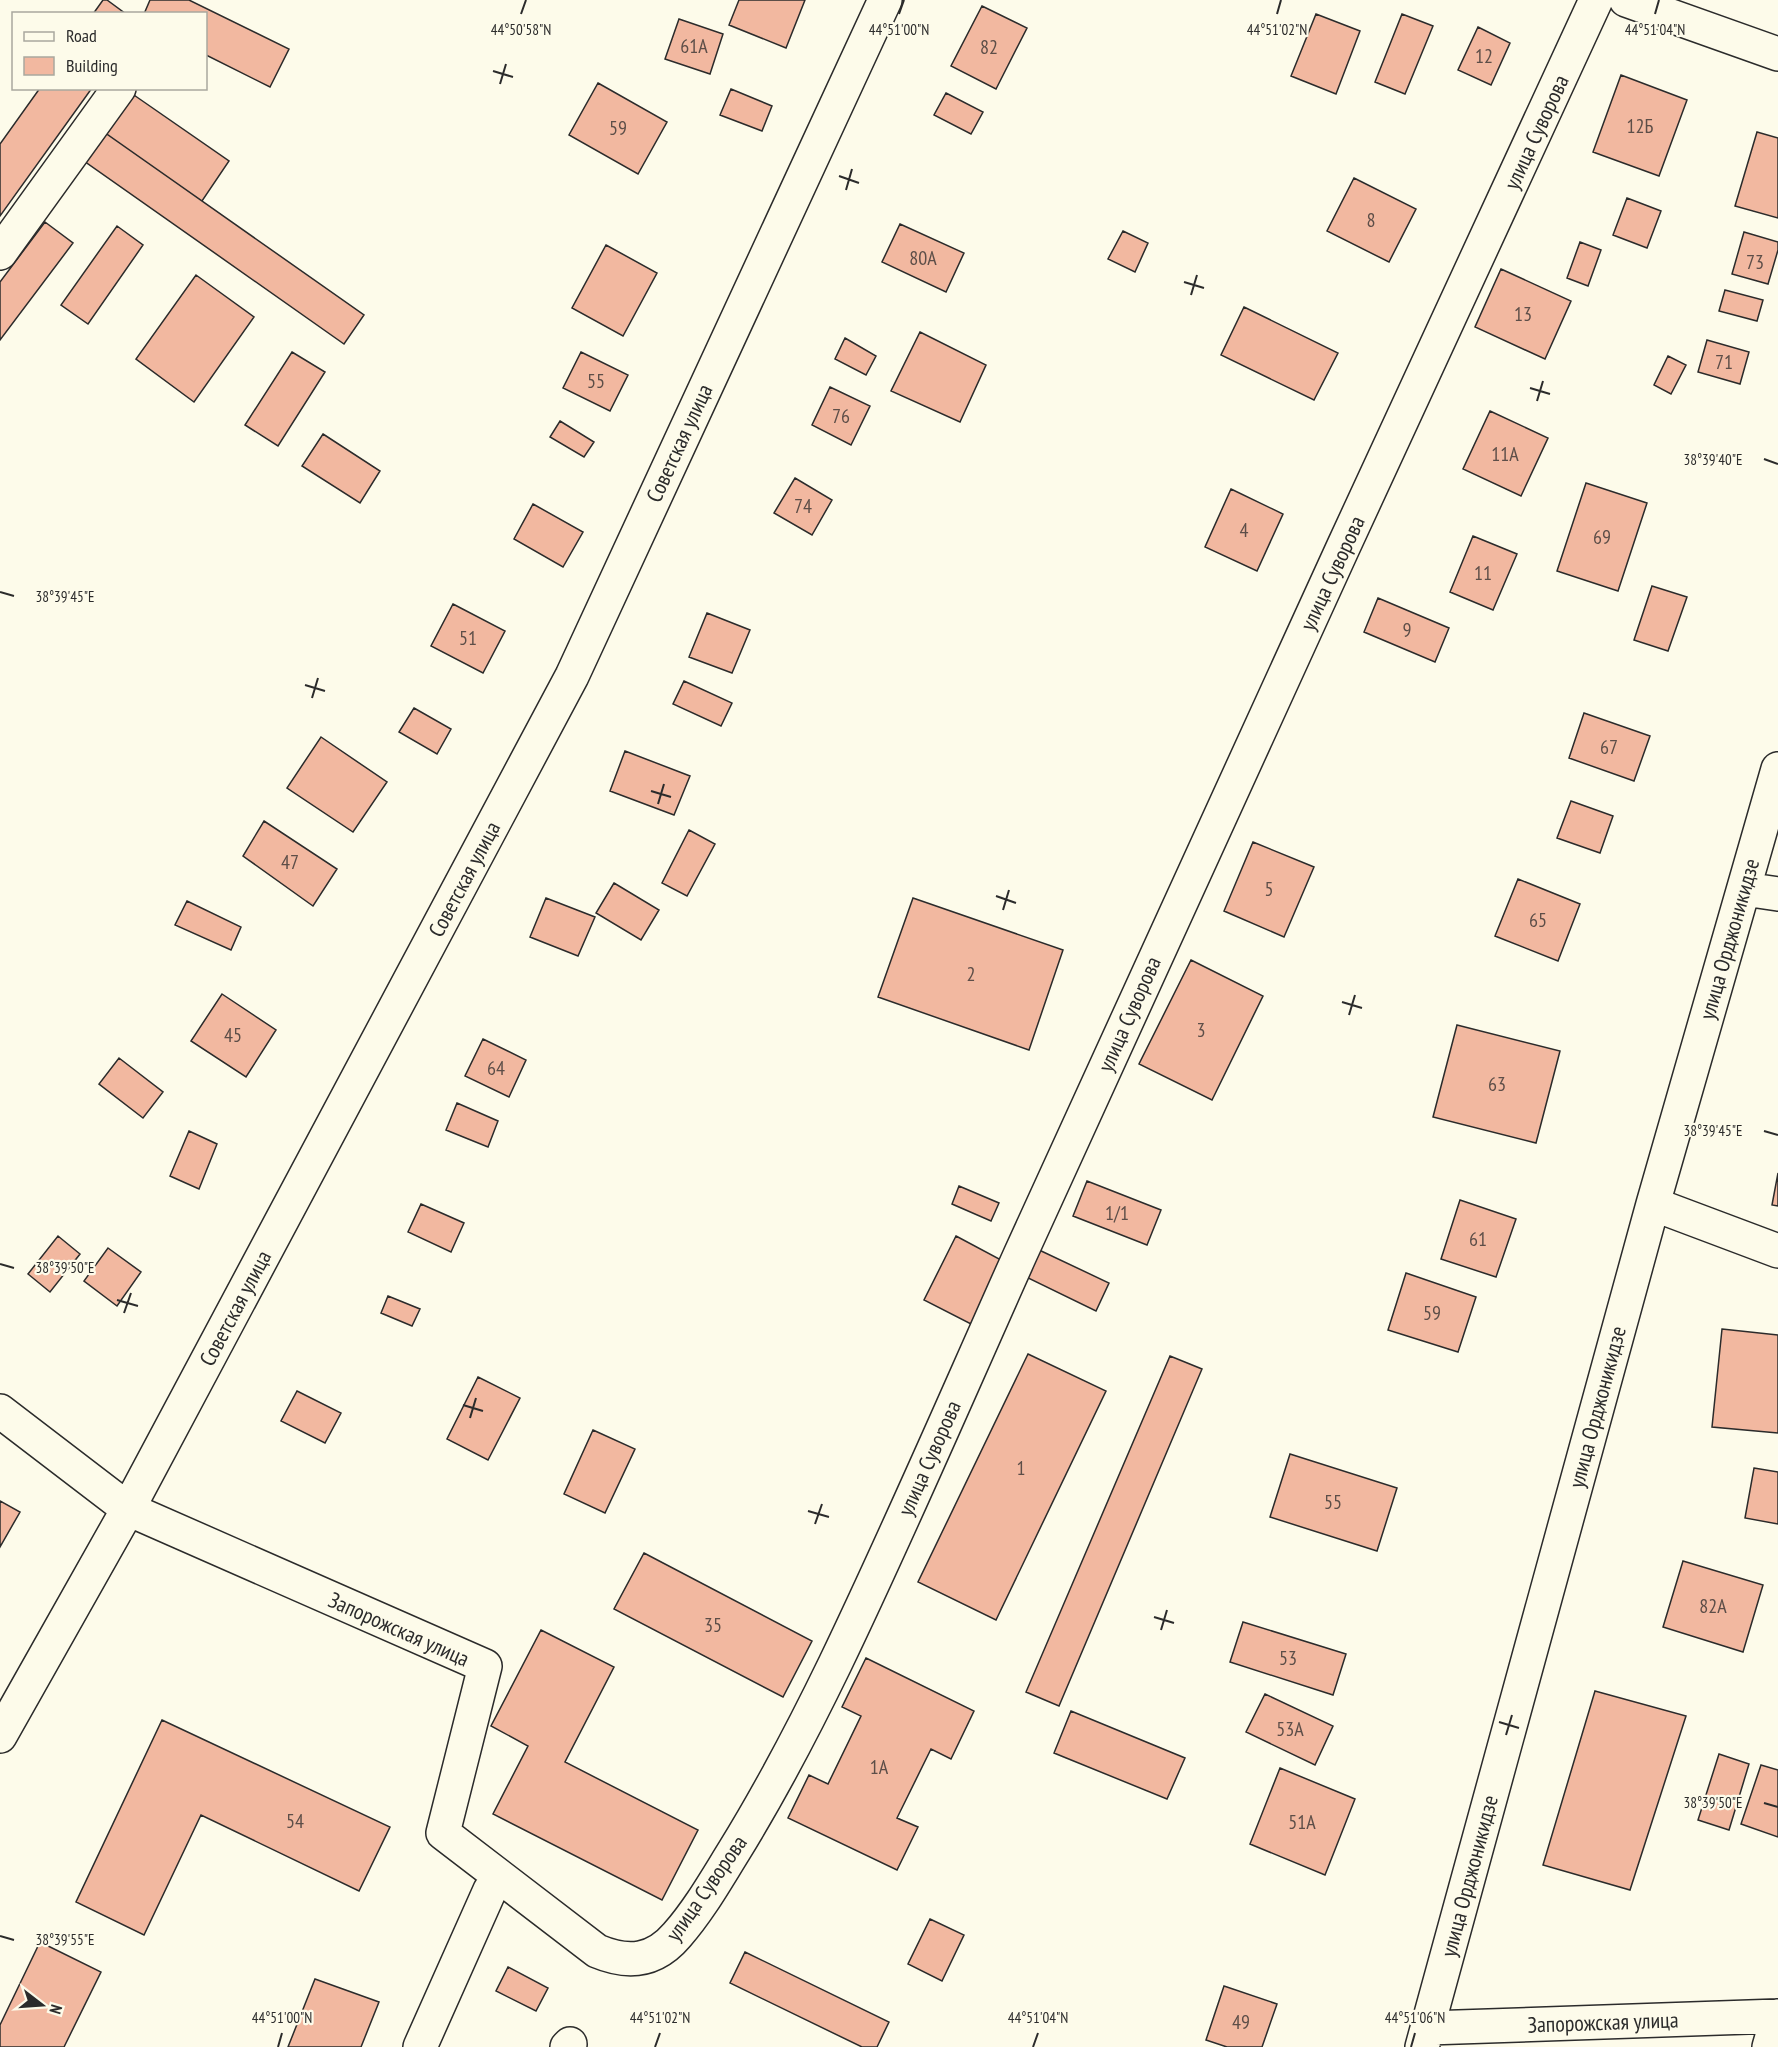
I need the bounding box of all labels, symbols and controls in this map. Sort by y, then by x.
legend [12,12,207,90]
text: 44°50'58"N [491,20,551,39]
text: 44°51'00"N [869,20,929,39]
text: 44°51'02"N [1247,20,1307,39]
text: 44°51'04"N [1625,20,1685,39]
text: Road [66,24,97,47]
house number: 61А [680,33,708,59]
house number: 82 [980,34,998,60]
house number: 12 [1475,43,1493,69]
text: Building [66,54,118,77]
street label: улица Суворова [1497,70,1575,194]
house number: 12Б [1627,113,1654,139]
house number: 59 [609,115,627,141]
house number: 8 [1367,207,1376,233]
house number: 80А [909,245,937,271]
house number: 73 [1746,249,1764,275]
house number: 13 [1514,301,1532,327]
house number: 71 [1715,349,1733,375]
house number: 55 [587,368,605,394]
street label: Советская улица [639,380,719,506]
house number: 76 [832,403,850,429]
house number: 11А [1491,441,1519,467]
text: 38°39'40"E [1683,450,1743,469]
house number: 74 [794,493,812,519]
street label: улица Суворова [1293,511,1371,635]
house number: 4 [1240,517,1249,543]
house number: 69 [1593,524,1611,550]
house number: 11 [1474,560,1492,586]
text: 38°39'45"E [35,587,95,606]
house number: 9 [1403,617,1412,643]
house number: 51 [459,625,477,651]
house number: 67 [1600,734,1618,760]
street label: Советская улица [422,816,506,942]
house number: 47 [281,849,299,875]
street label: улица Орджоникидзе [1693,855,1765,1023]
house number: 5 [1265,876,1274,902]
house number: 65 [1529,907,1547,933]
street label: улица Суворова [1091,952,1167,1076]
house number: 2 [967,961,976,987]
house number: 3 [1197,1017,1206,1043]
house number: 45 [224,1022,242,1048]
house number: 64 [487,1055,505,1081]
house number: 63 [1488,1071,1506,1097]
text: 38°39'45"E [1683,1121,1743,1140]
house number: 1/1 [1105,1200,1129,1226]
house number: 61 [1469,1226,1487,1252]
street label: Советская улица [193,1245,277,1371]
text: 38°39'50"E [35,1258,95,1277]
house number: 59 [1423,1300,1441,1326]
street label: улица Орджоникидзе [1562,1323,1632,1491]
street label: улица Суворова [891,1396,967,1520]
house number: 1 [1017,1455,1026,1481]
house number: 55 [1324,1489,1342,1515]
street label: Запорожская улица [324,1585,474,1673]
house number: 82А [1699,1593,1727,1619]
house number: 35 [704,1612,722,1638]
house number: 53 [1279,1645,1297,1671]
house number: 53А [1276,1716,1304,1742]
house number: 1А [870,1754,889,1780]
street label: улица Орджоникидзе [1434,1792,1504,1960]
text: 38°39'50"E [1683,1793,1743,1812]
house number: 54 [286,1808,304,1834]
house number: 51А [1288,1809,1316,1835]
street label: улица Суворова [659,1830,753,1946]
text: 38°39'55"E [35,1930,95,1949]
north arrow [12,1975,72,2035]
text: N [46,2002,67,2016]
street label: Запорожская улица [1527,2005,1679,2039]
text: 44°51'00"N [252,2008,312,2027]
text: 44°51'02"N [630,2008,690,2027]
text: 44°51'04"N [1008,2008,1068,2027]
text: 44°51'06"N [1385,2008,1445,2027]
house number: 49 [1232,2009,1250,2035]

